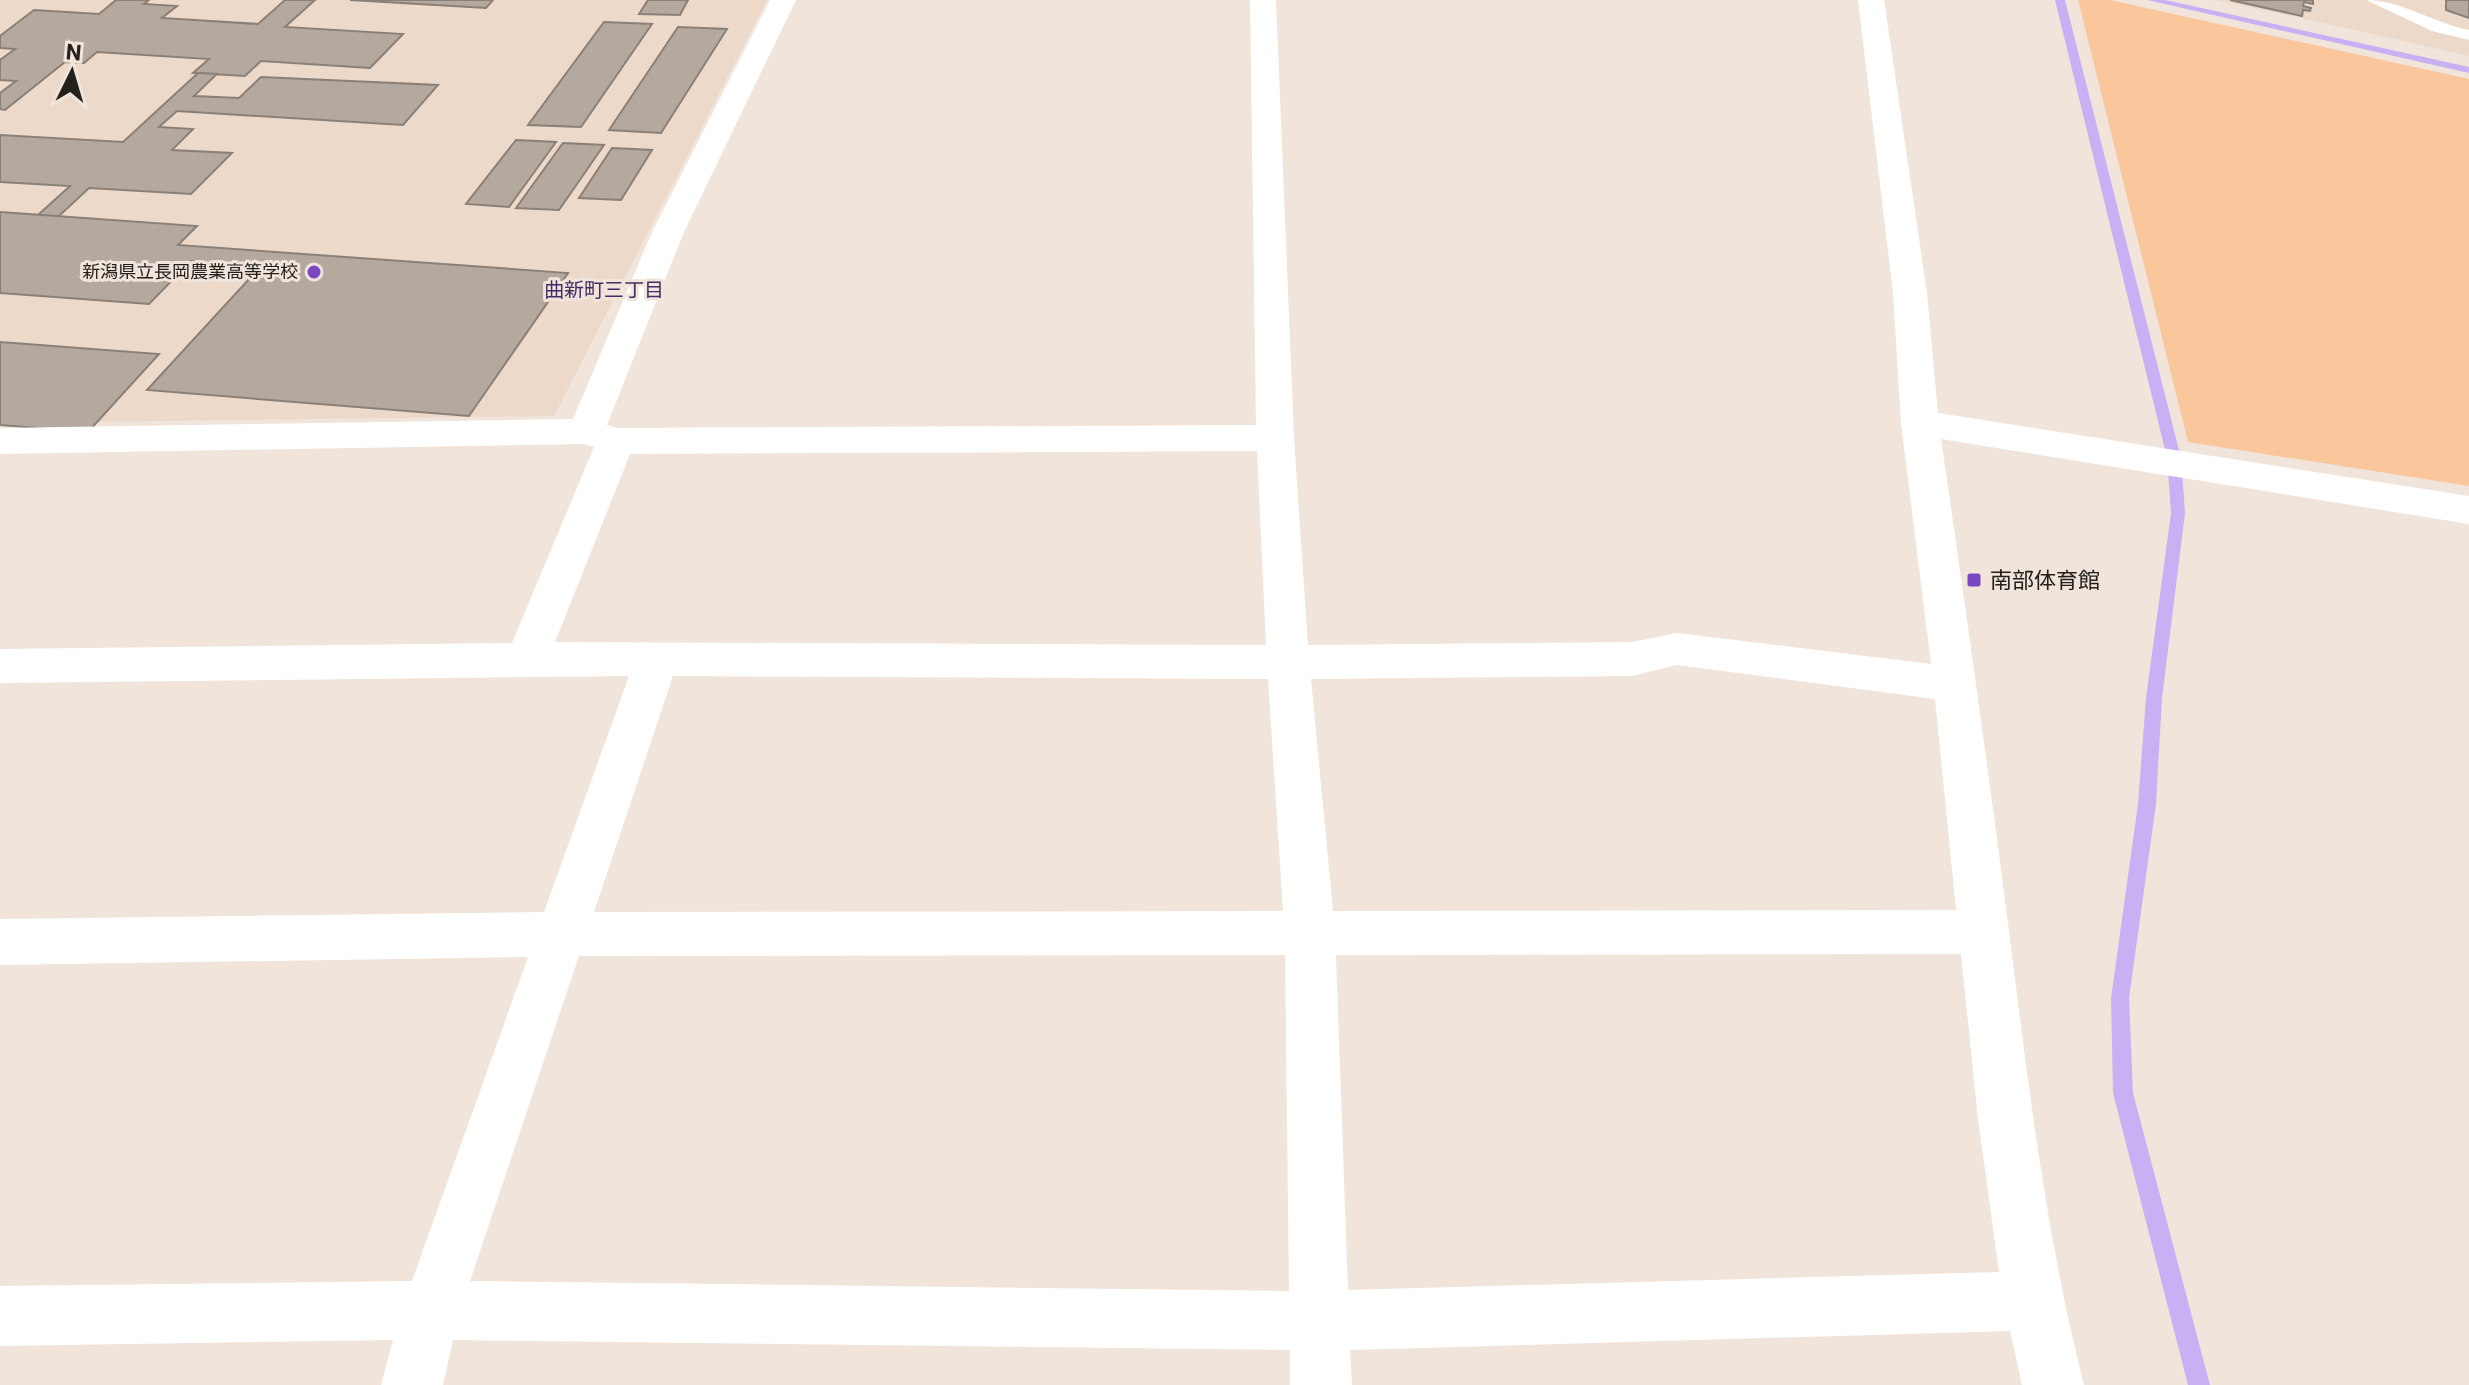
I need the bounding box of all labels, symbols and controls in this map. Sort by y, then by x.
north arrow [32,32,112,112]
text: N [65,39,83,66]
place label: 新潟県立長岡農業高等学校 [82,261,298,282]
marker: 新潟県立長岡農業高等学校 [305,263,323,281]
district label: 曲新町三丁目 [544,278,664,302]
place label: 南部体育館 [1990,568,2100,593]
marker: 南部体育館 [1965,571,1983,589]

